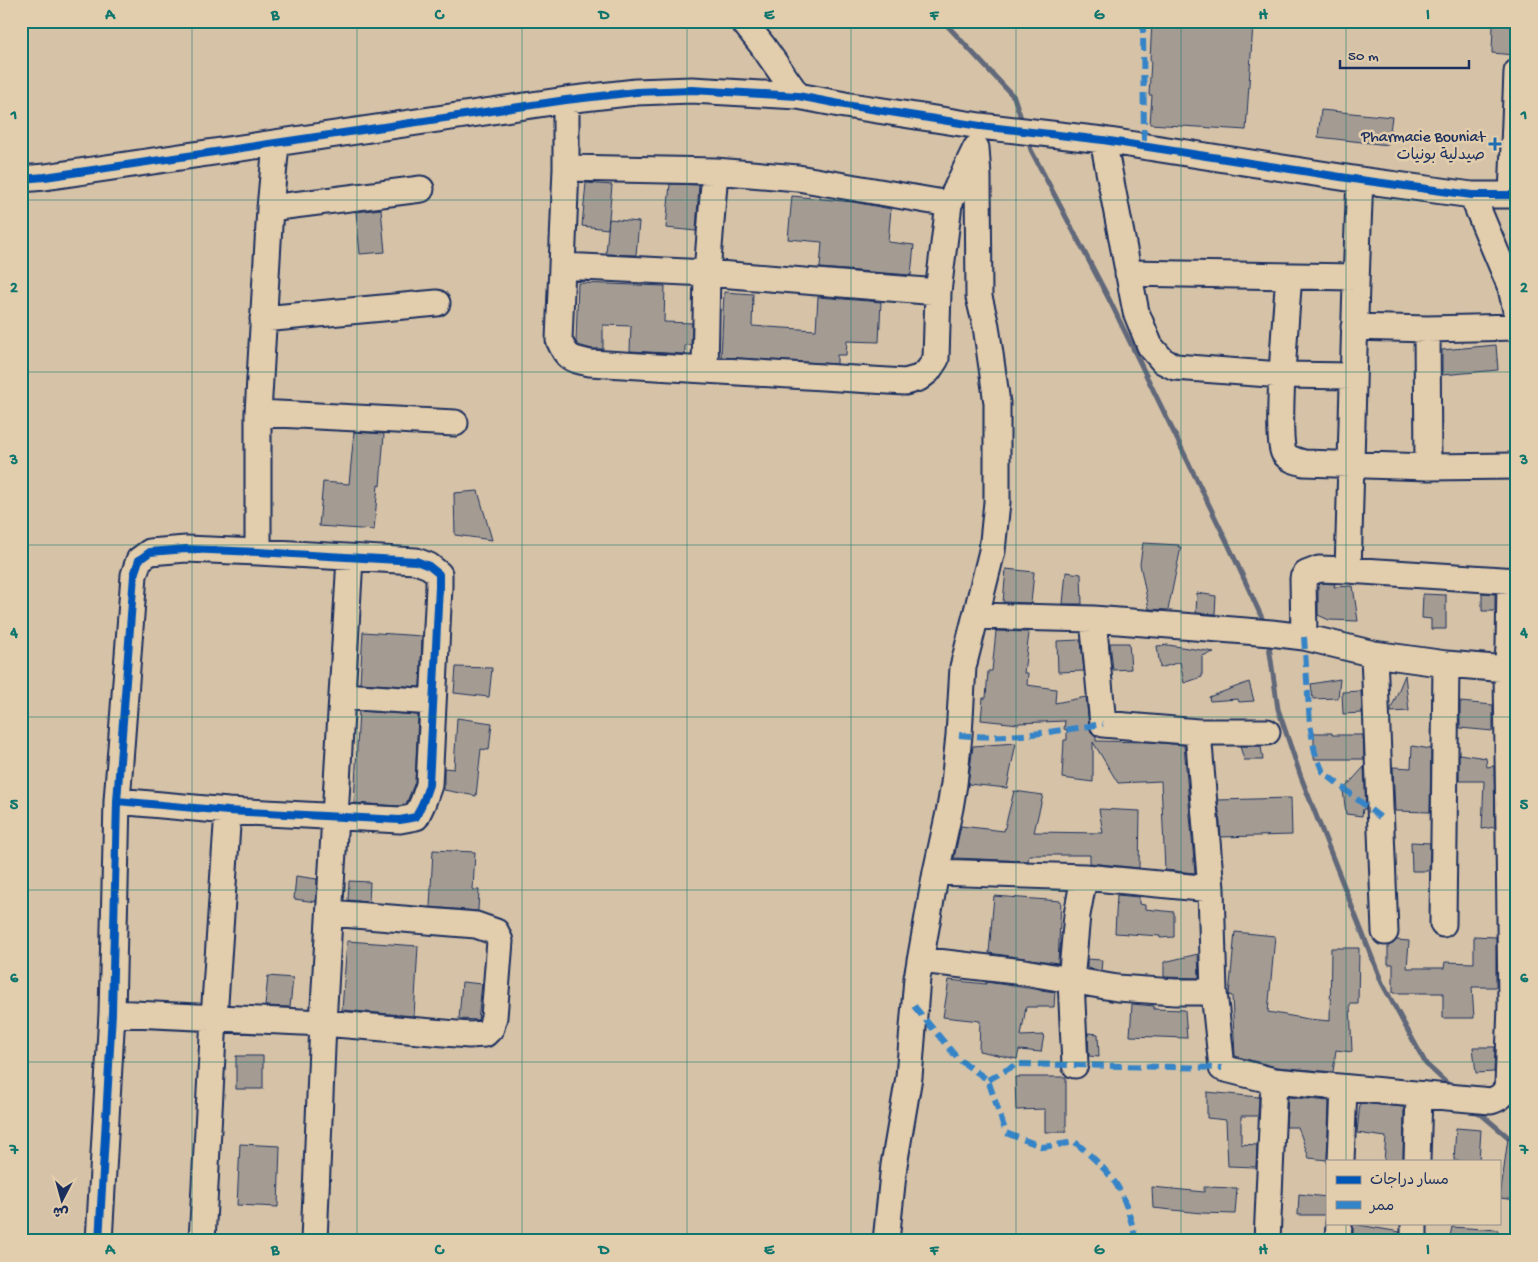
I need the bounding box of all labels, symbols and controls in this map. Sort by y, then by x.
text: A [104,7,116,26]
text: B [270,7,280,26]
text: C [434,7,445,26]
text: D [597,7,610,26]
text: E [764,7,775,26]
text: F [929,7,940,26]
text: G [1094,7,1105,26]
text: H [1258,7,1268,26]
text: I [1426,7,1430,26]
scale bar [1340,38,1469,70]
text: 50 m [1348,48,1379,66]
text: 1 [10,107,17,126]
text: 1 [1520,107,1527,126]
place label: Pharmacie Bouniat صيدلية بونيات [1360,129,1486,166]
marker: Pharmacie Bouniat صيدلية بونيات [1489,138,1501,150]
text: 2 [10,280,18,299]
text: 2 [1520,280,1528,299]
text: 3 [9,452,18,471]
text: 3 [1519,452,1528,471]
text: 4 [9,625,18,644]
text: 4 [1519,625,1528,644]
text: 5 [10,797,19,816]
text: 5 [1520,797,1529,816]
text: 6 [10,970,19,989]
text: 6 [1520,970,1529,989]
text: 7 [9,1142,19,1161]
text: 7 [1519,1142,1529,1161]
legend [1326,1160,1500,1224]
text: مسار دراجات [1370,1172,1449,1190]
north arrow [38,1174,88,1224]
text: ممر [1368,1198,1394,1216]
text: ش [52,1201,69,1220]
text: A [104,1242,116,1261]
text: B [270,1242,280,1261]
text: C [434,1242,445,1261]
text: D [597,1242,610,1261]
text: E [764,1242,775,1261]
text: F [929,1242,940,1261]
text: G [1094,1242,1105,1261]
text: H [1258,1242,1268,1261]
text: I [1426,1242,1430,1261]

